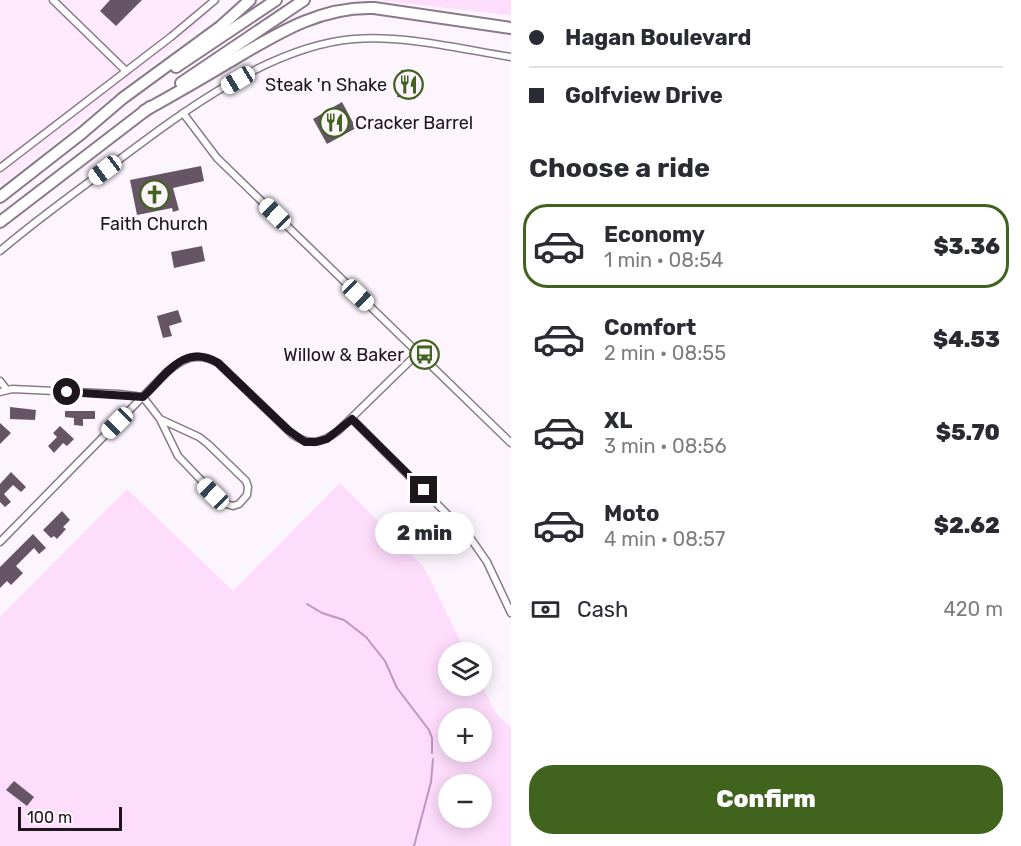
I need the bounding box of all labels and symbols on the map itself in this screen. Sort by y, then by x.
car [218,63,258,97]
restaurant icon: Steak 'n Shake [392,69,424,101]
place label: Steak 'n Shake [265,74,387,96]
restaurant icon: Cracker Barrel [318,107,350,139]
place label: Cracker Barrel [355,112,473,134]
car [85,152,125,188]
church icon: Faith Church [138,179,170,211]
car [256,195,294,233]
place label: Faith Church [100,213,208,235]
car [339,276,377,314]
bus stop icon: Willow & Baker [409,339,441,371]
place label: Willow & Baker [283,344,404,366]
route start [53,378,80,405]
car [98,404,136,442]
car [194,475,232,513]
route end [410,476,437,503]
callout: 2 min [374,511,474,553]
scale bar [18,804,122,832]

